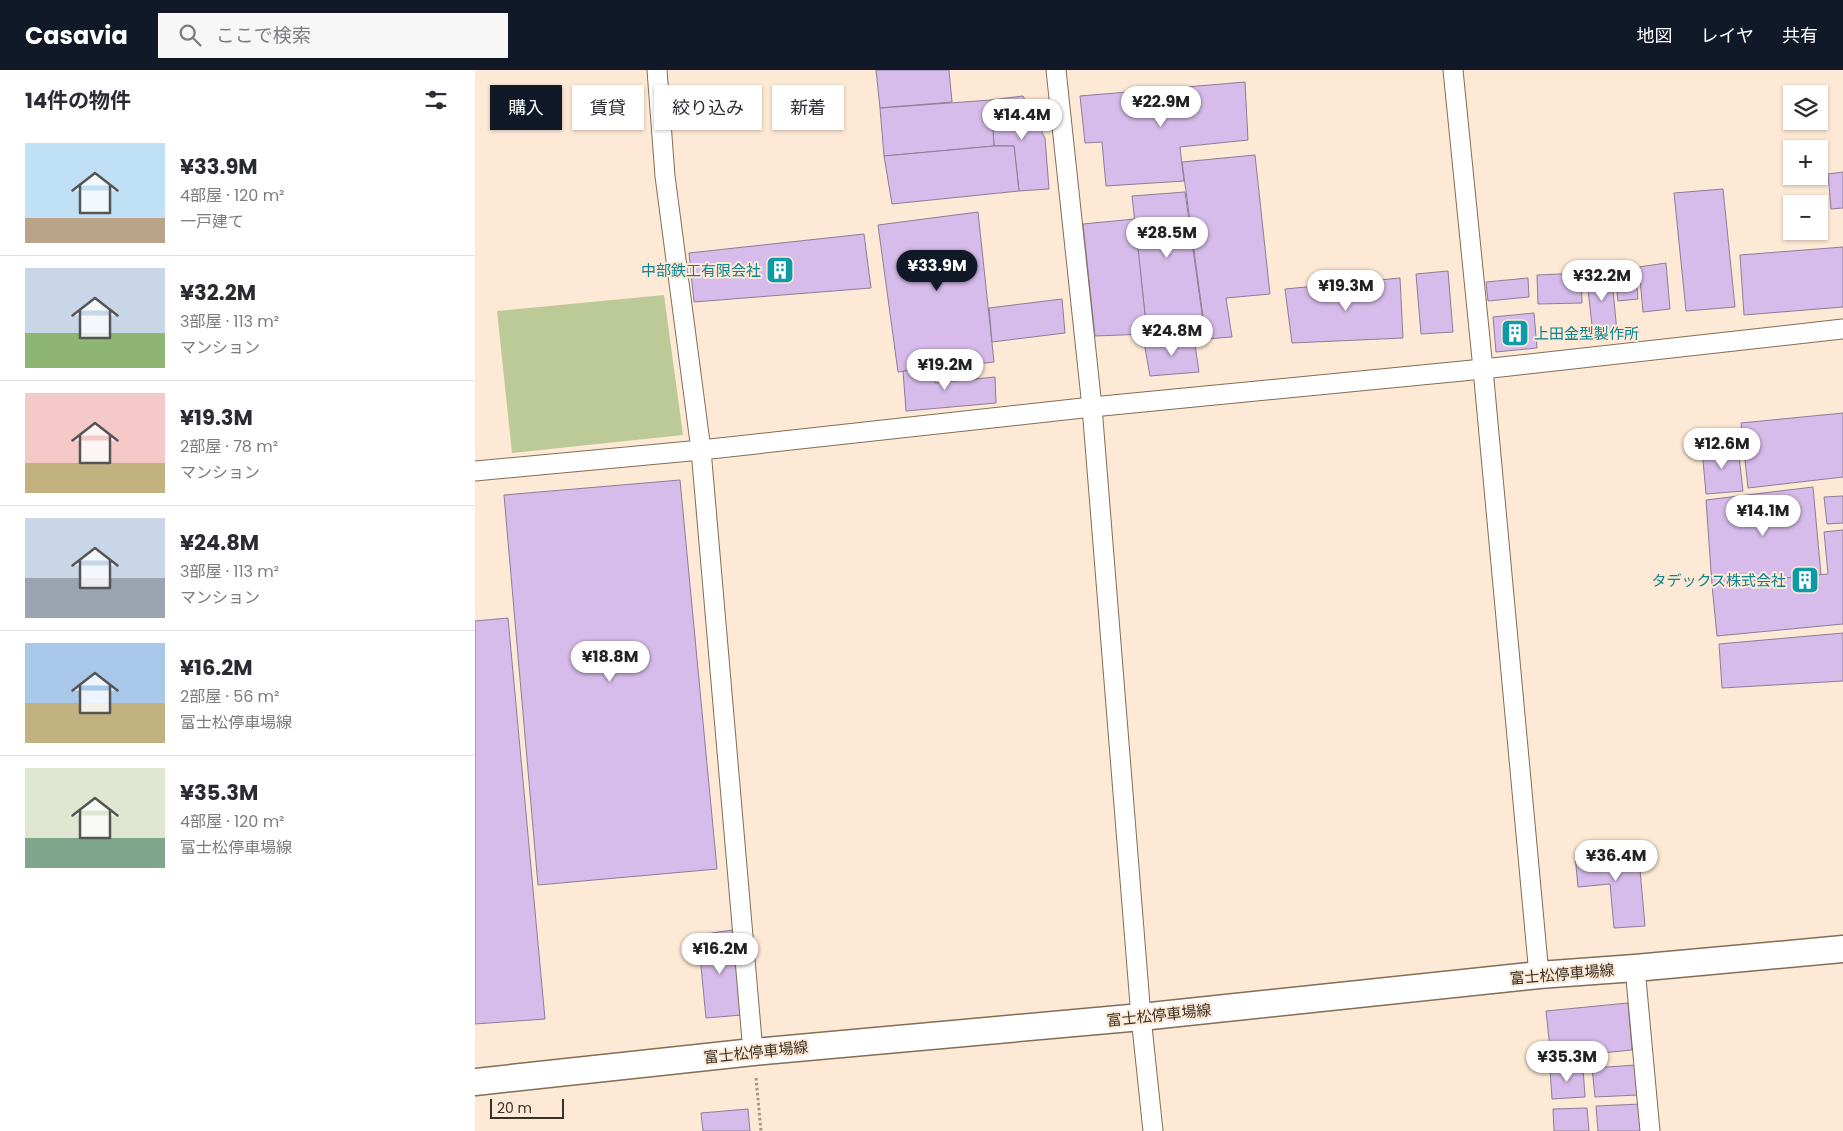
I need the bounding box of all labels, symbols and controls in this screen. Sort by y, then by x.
search box [158,13,508,58]
text: Casavia [25,19,128,52]
icon: search [176,21,204,49]
text: ここで検索 [216,22,311,49]
text: 地図 [1637,23,1673,48]
text: レイヤ [1701,23,1754,48]
text: 共有 [1782,23,1818,48]
chip: 購入 [490,85,562,130]
chip: 賃貸 [572,85,644,130]
chip: 絞り込み [654,85,762,130]
chip: 新着 [772,85,844,130]
pin: ¥22.9M [1120,85,1202,128]
map controls [1783,85,1828,240]
button: layers [1783,85,1828,130]
text: 14件の物件 [25,86,131,115]
icon: filters [422,86,450,114]
text: ¥22.9M [1132,90,1190,113]
pin: ¥14.4M [981,98,1063,141]
text: ¥14.4M [993,103,1051,126]
button: + [1783,140,1828,185]
text: ¥33.9M [180,152,258,181]
icon: home [65,163,125,223]
text: 4部屋 · 120 m² [180,184,284,207]
button: − [1783,195,1828,240]
text: 一戸建て [180,210,244,233]
pin: ¥28.5M [1126,216,1208,259]
text: ¥28.5M [1137,221,1197,244]
pin: ¥33.9M [896,250,978,292]
text: ¥33.9M [907,254,967,277]
building icon: 中部鉄工有限会社 [765,255,795,285]
place label: 中部鉄工有限会社 [641,260,761,281]
pin: ¥32.2M [1561,260,1643,302]
text: ¥32.2M [1573,264,1631,287]
pin: ¥19.3M [1305,270,1387,312]
text: ¥19.3M [1318,274,1374,297]
text: ¥32.2M [180,278,256,307]
icon: home [65,288,125,348]
text: 3部屋 · 113 m² [180,310,279,333]
pin: ¥24.8M [1131,314,1213,357]
building icon: 上田金型製作所 [1500,318,1530,348]
text: ¥24.8M [1142,319,1202,342]
place label: 上田金型製作所 [1534,323,1639,344]
text: マンション [180,336,260,359]
pin: ¥19.2M [904,348,986,391]
text: ¥19.2M [918,353,972,376]
text: ¥19.3M [180,403,253,432]
icon: home [65,413,125,473]
pin: ¥12.6M [1681,428,1763,470]
text: ¥12.6M [1694,432,1750,455]
text: 2部屋 · 78 m² [180,435,278,458]
text: マンション [180,461,260,484]
pin: ¥14.1M [1722,494,1804,537]
text: ¥14.1M [1737,499,1789,522]
text: ¥24.8M [180,528,259,557]
icon: home [65,538,125,598]
text: 3部屋 · 113 m² [180,560,279,583]
building icon: タデックス株式会社 [1790,565,1820,595]
place label: タデックス株式会社 [1651,570,1786,591]
text: マンション [180,586,260,609]
pin: ¥18.8M [569,640,651,683]
text: ¥18.8M [582,645,638,668]
text: ¥16.2M [180,653,253,682]
icon: home [65,663,125,723]
text: 2部屋 · 56 m² [180,685,279,708]
text: 富士松停車場線 [180,711,292,734]
text: ¥35.3M [180,778,258,807]
icon: home [65,788,125,848]
text: 4部屋 · 120 m² [180,810,284,833]
text: 富士松停車場線 [180,836,292,859]
pin: ¥36.4M [1575,840,1657,882]
text: ¥36.4M [1586,844,1646,867]
pin: ¥16.2M [679,932,761,975]
text: ¥16.2M [692,937,748,960]
street label: 富士松停車場線 [1509,959,1615,989]
street label: 富士松停車場線 [1106,999,1212,1031]
street label: 富士松停車場線 [703,1036,809,1068]
pin: ¥35.3M [1526,1040,1608,1083]
text: ¥35.3M [1537,1045,1597,1068]
scale bar [490,1096,564,1119]
text: 20 m [497,1098,532,1118]

